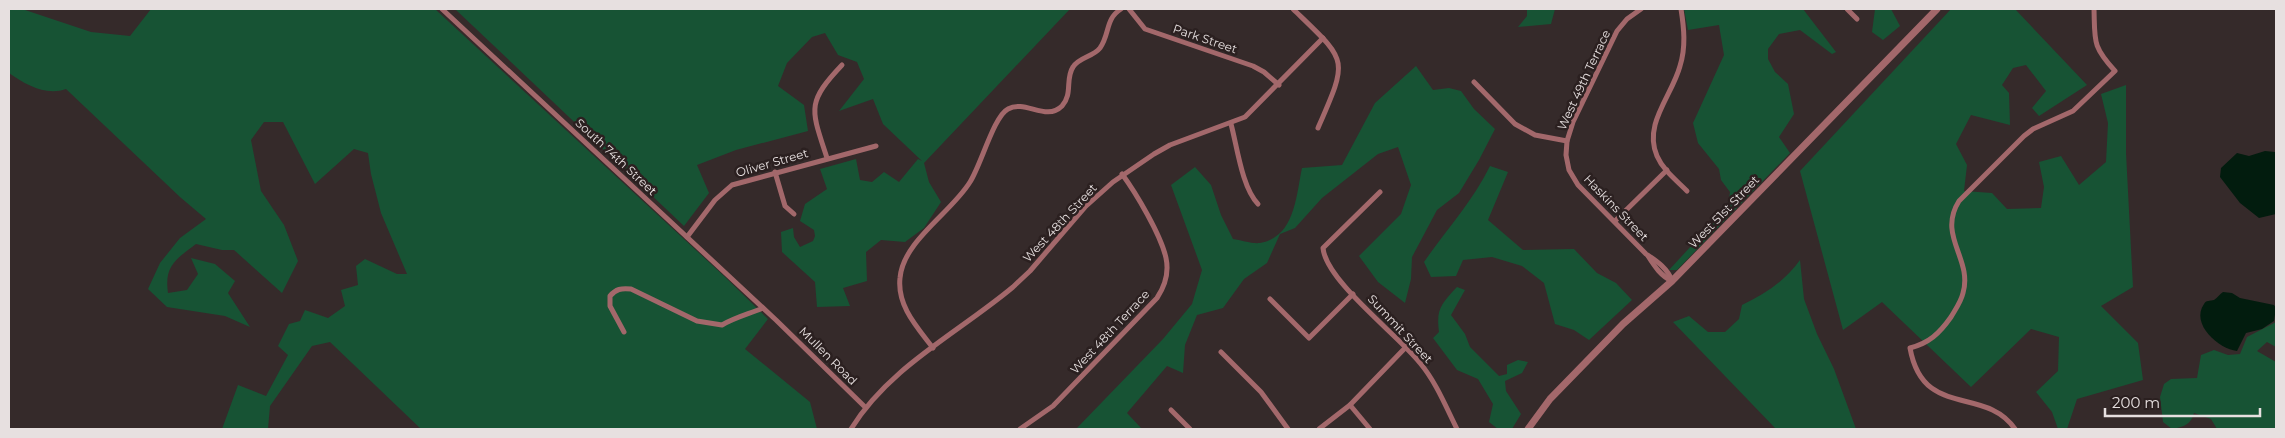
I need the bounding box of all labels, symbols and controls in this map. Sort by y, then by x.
street label: Park Street [1171,21,1239,57]
street label: West 49th Terrace [1554,27,1613,132]
street label: South 74th Street [573,115,660,198]
street label: Oliver Street [734,145,810,180]
street label: Haskins Street [1581,171,1652,244]
street label: West 51st Street [1685,172,1762,251]
street label: West 48th Street [1019,180,1100,265]
street label: West 48th Terrace [1067,287,1152,377]
street label: Summit Street [1365,291,1436,366]
street label: Mullen Road [796,324,860,388]
scale bar [2105,386,2260,418]
text: 200 m [2112,393,2160,412]

